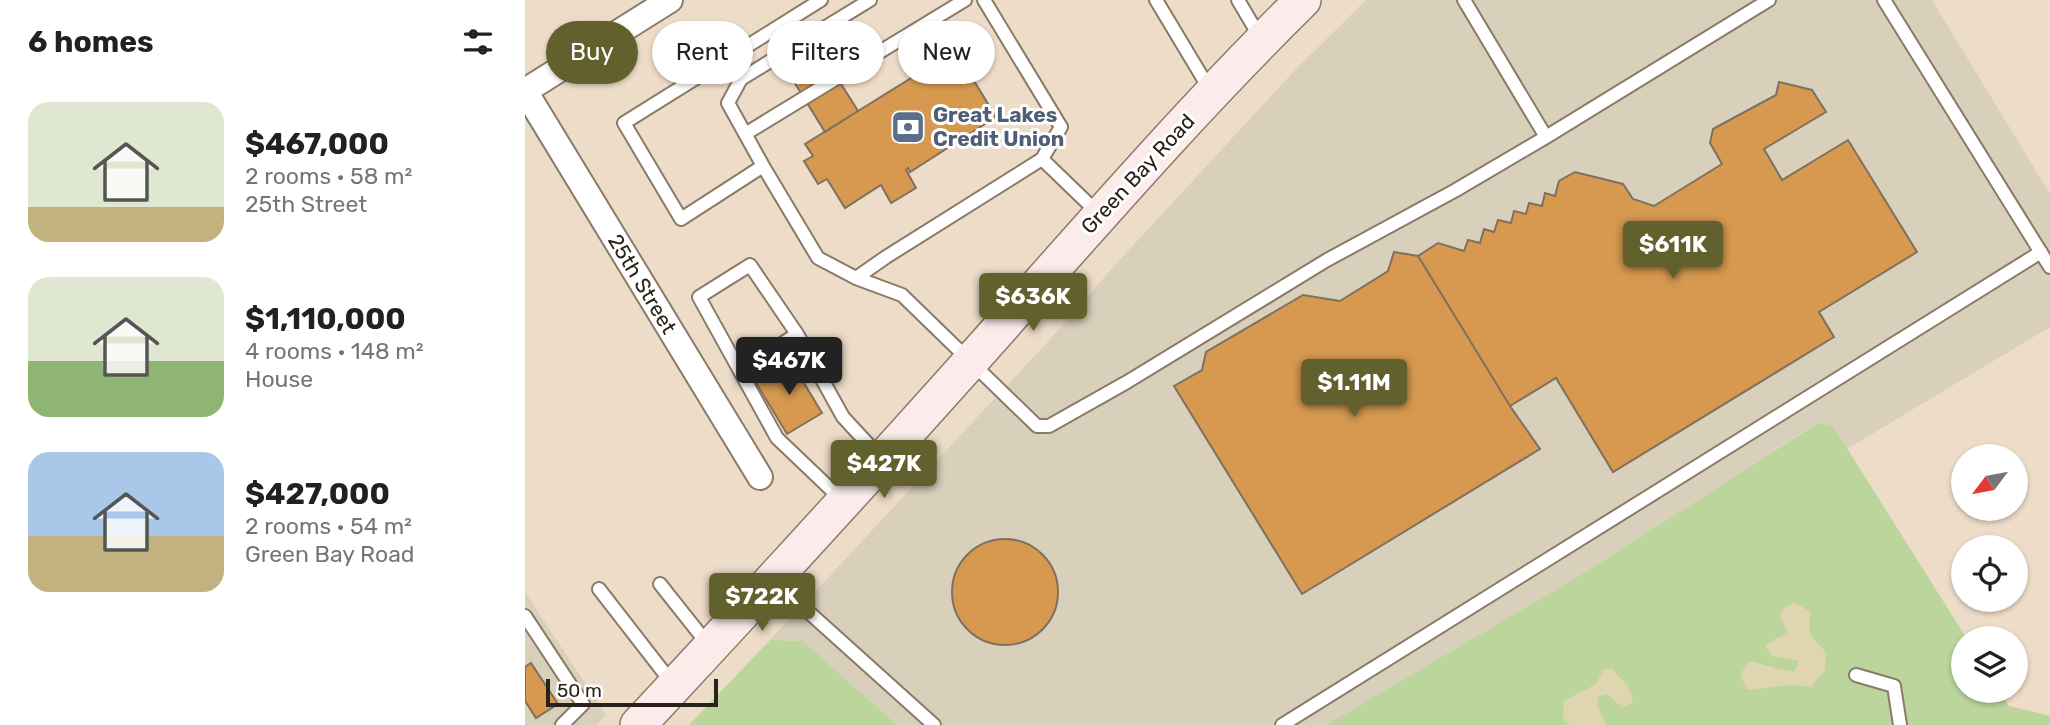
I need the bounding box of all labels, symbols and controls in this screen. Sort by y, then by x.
chip: Buy [546,21,638,84]
chip: Rent [652,21,753,84]
chip: Filters [767,21,884,84]
chip: New [898,21,995,84]
icon: filters [459,23,497,61]
text: 6 homes [28,24,154,60]
place label: Great Lakes Credit Union [933,102,1064,151]
bank icon: Great Lakes Credit Union [889,108,927,146]
street label: Green Bay Road [1076,109,1200,239]
text: $467,000 [245,126,389,162]
icon: home [84,130,168,214]
text: 2 rooms · 58 m² [245,162,412,190]
text: 25th Street [245,190,367,218]
pin: $611K [1624,222,1722,281]
street label: 25th Street [603,229,682,338]
text: $611K [1639,230,1707,258]
pin: $636K [984,274,1082,333]
text: $636K [995,282,1071,310]
text: $1,110,000 [245,301,406,337]
icon: home [84,305,168,389]
text: 4 rooms · 148 m² [245,337,424,365]
pin: $467K [740,338,838,397]
text: $467K [752,346,826,374]
pin: $1.11M [1297,360,1411,419]
text: House [245,365,313,393]
text: $1.11M [1317,368,1391,396]
pin: $427K [835,440,933,500]
north arrow [1951,444,2028,522]
map controls [1951,444,2028,703]
text: $427K [847,449,921,477]
text: $427,000 [245,476,390,512]
icon: home [84,480,168,564]
text: 2 rooms · 54 m² [245,512,412,540]
button: locate [1951,535,2028,612]
text: Green Bay Road [245,540,415,568]
pin: $722K [713,574,811,633]
text: $722K [725,582,799,610]
button: layers [1951,626,2028,703]
scale bar [546,676,717,708]
text: 50 m [557,679,602,702]

